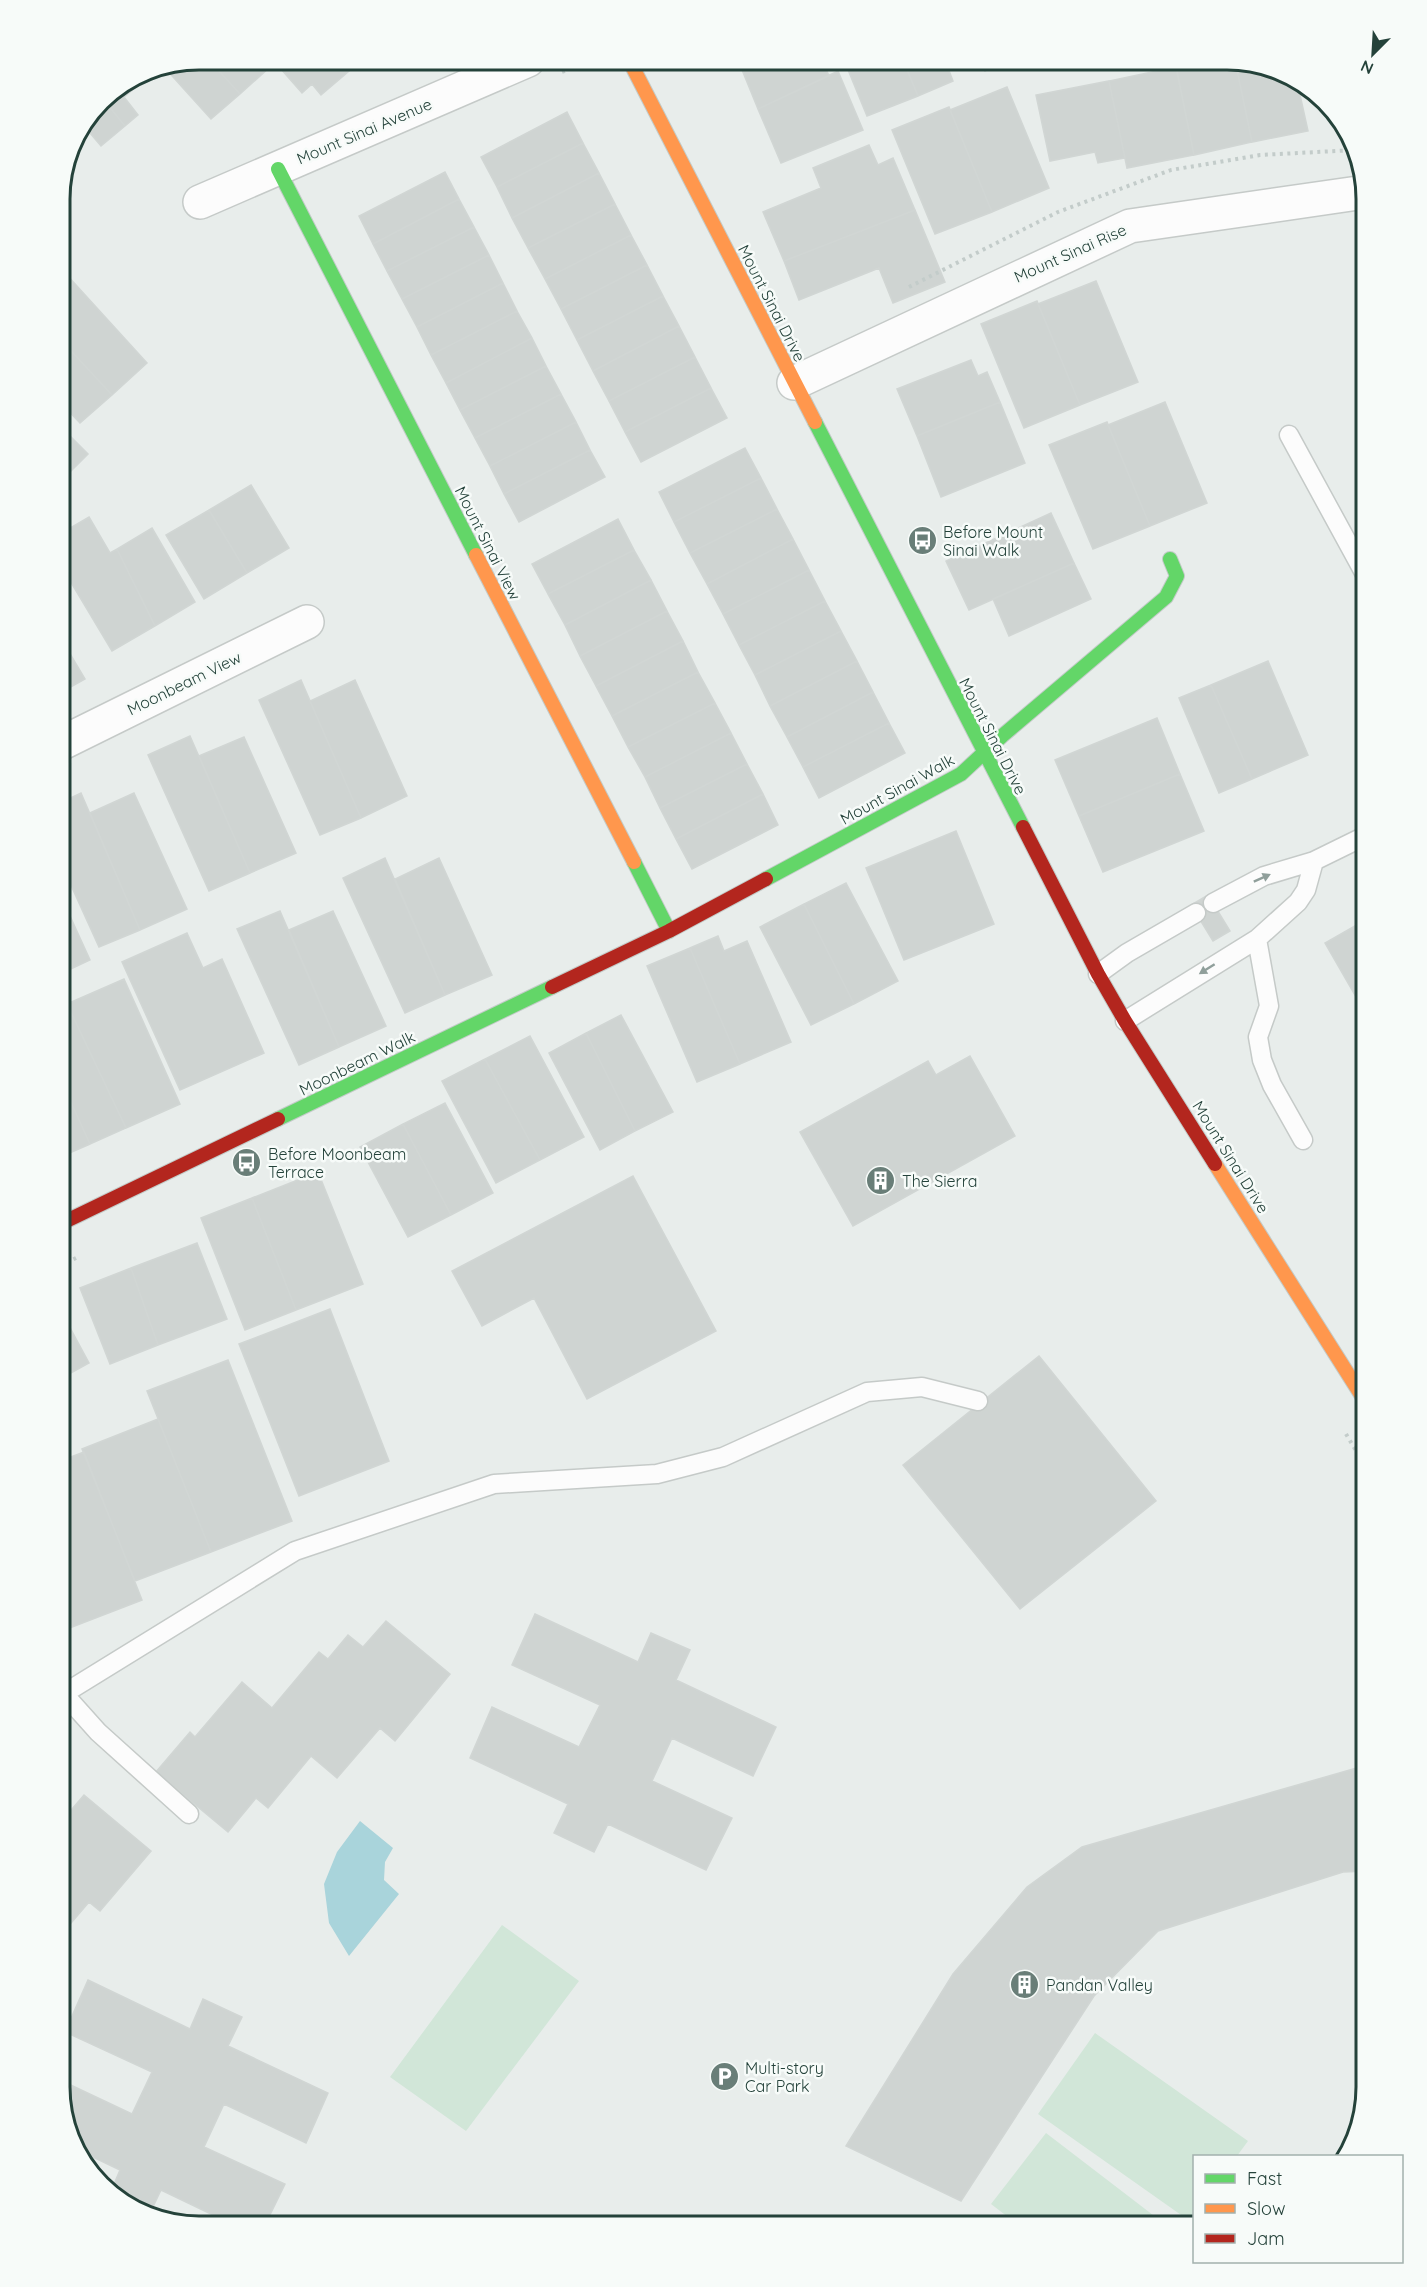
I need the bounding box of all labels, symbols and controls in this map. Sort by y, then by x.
north arrow [1343,24,1403,84]
text: N [1357,56,1376,79]
street label: Mount Sinai Avenue [293,93,435,169]
street label: Mount Sinai Rise [1011,219,1129,287]
street label: Mount Sinai Drive [734,241,810,365]
street label: Mount Sinai View [451,483,525,603]
place label: Before Mount Sinai Walk [943,522,1043,560]
bus stop icon: Before Mount Sinai Walk [906,525,938,557]
street label: Moonbeam View [124,647,244,719]
street label: Mount Sinai Drive [955,674,1031,798]
street label: Mount Sinai Walk [836,749,958,829]
one-way arrow [1253,873,1271,883]
one-way arrow [1199,964,1215,975]
street label: Moonbeam Walk [296,1026,418,1100]
street label: Mount Sinai Drive [1188,1097,1274,1217]
place label: Before Moonbeam Terrace [268,1144,406,1182]
bus stop icon: Before Moonbeam Terrace [231,1147,263,1179]
building icon: The Sierra [865,1165,897,1197]
place label: The Sierra [902,1171,977,1191]
building icon: Pandan Valley [1009,1969,1041,2001]
place label: Pandan Valley [1046,1975,1153,1995]
place label: Multi-story Car Park [745,2058,824,2096]
parking icon: Multi-story Car Park [708,2061,740,2093]
legend [1193,2155,1403,2263]
text: Fast [1247,2167,1282,2190]
text: Slow [1247,2197,1285,2220]
text: Jam [1247,2227,1285,2250]

